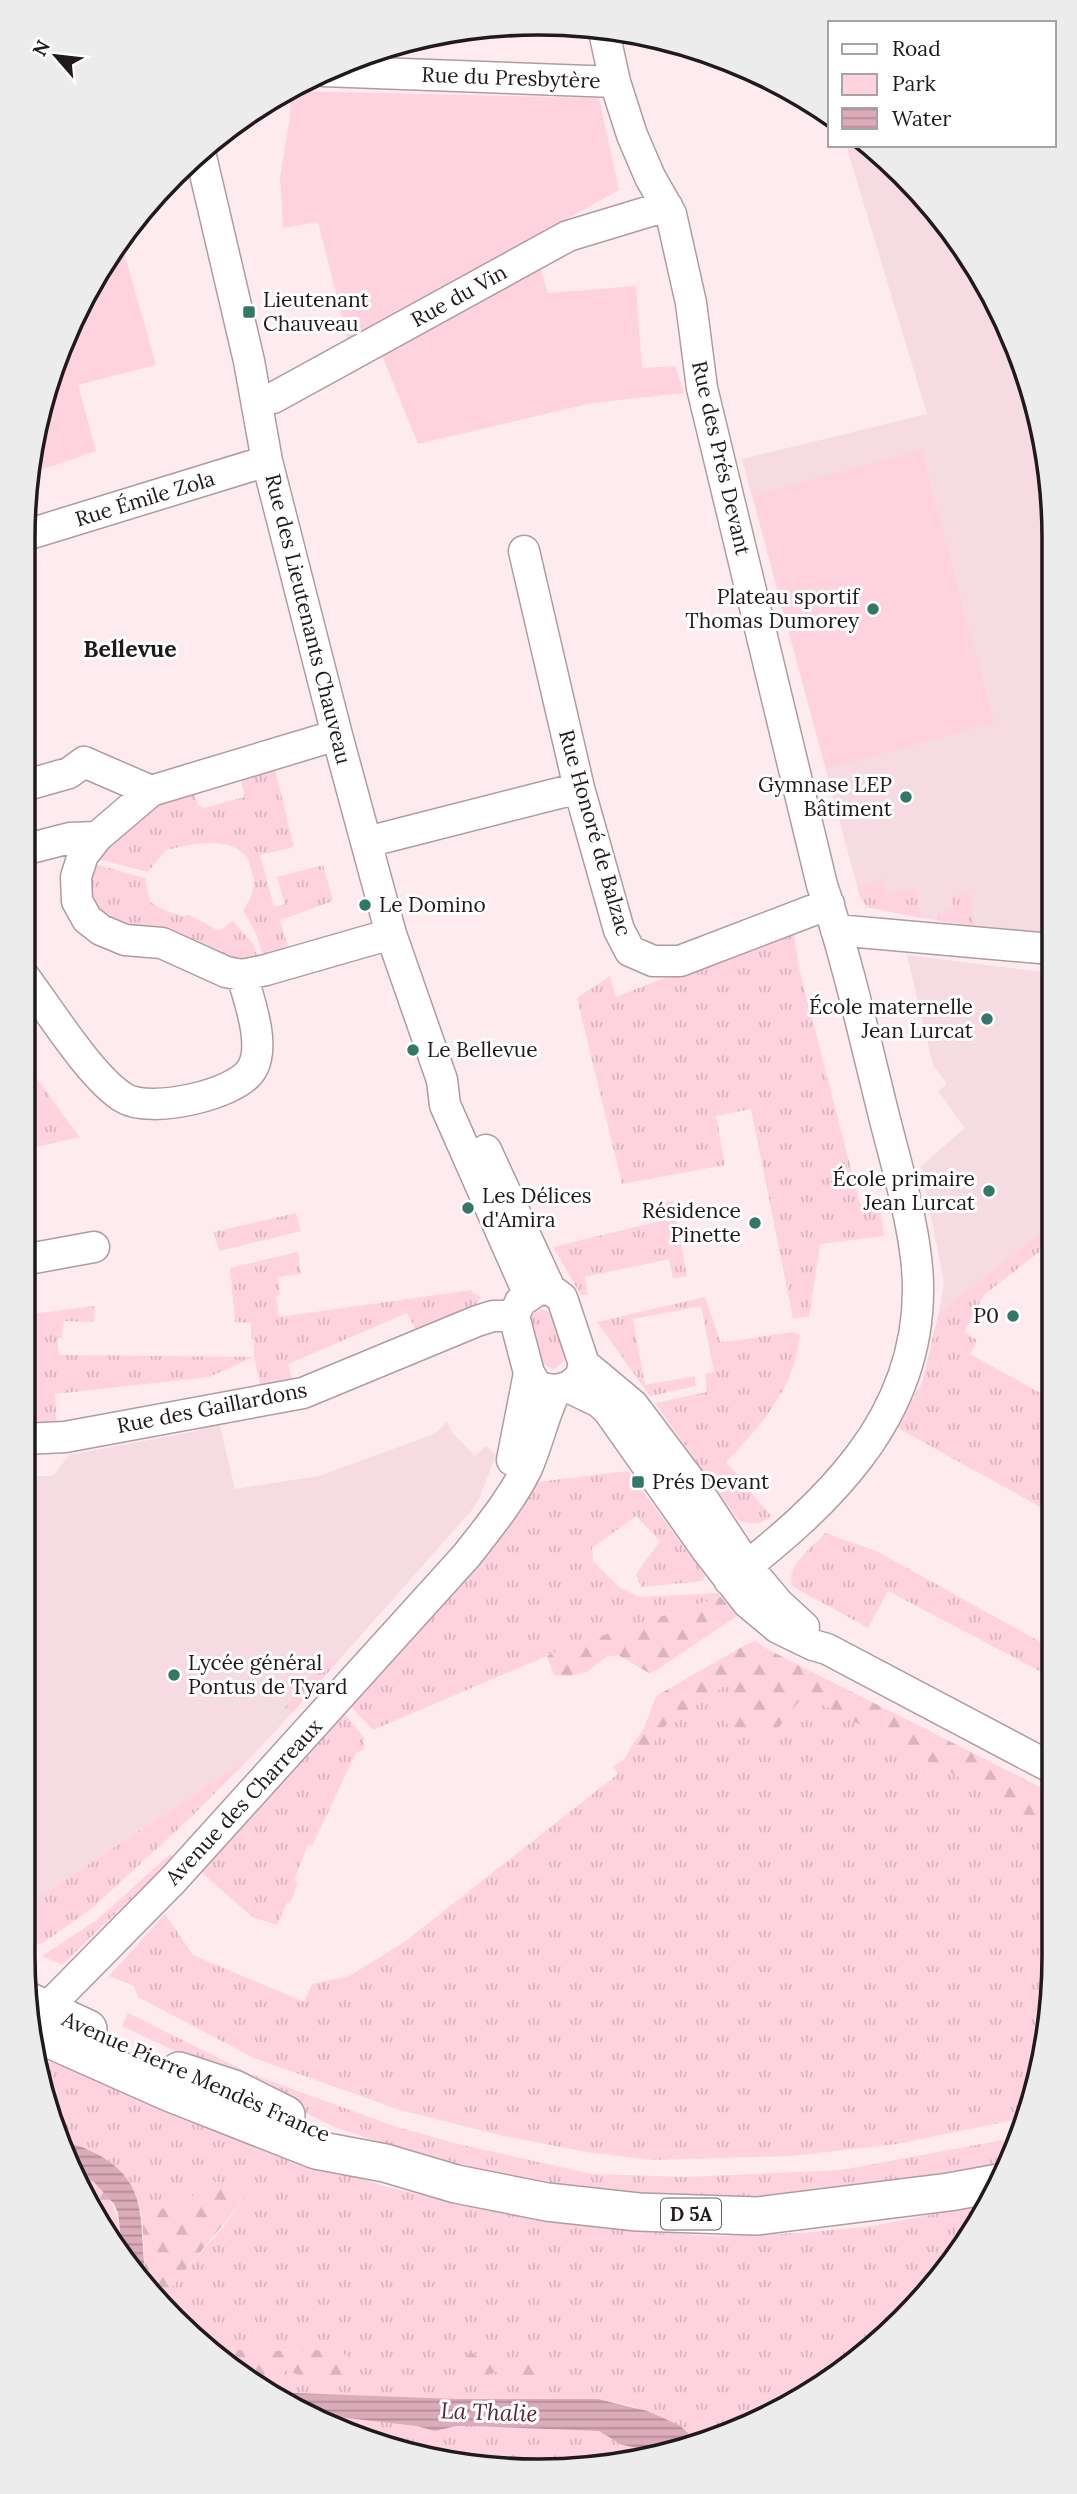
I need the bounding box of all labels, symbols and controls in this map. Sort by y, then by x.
north arrow [21,21,91,91]
legend [828,21,1056,147]
text: Road [892,35,941,62]
text: N [27,36,55,60]
street label: Rue du Presbytère [421,61,601,94]
text: Park [892,70,936,97]
text: Water [892,105,951,132]
street label: Rue du Vin [406,258,512,333]
place label: Lieutenant Chauveau [263,286,370,337]
marker: Lieutenant Chauveau [241,304,257,320]
street label: Rue des Prés Devant [686,358,757,559]
street label: Rue Émile Zola [72,464,218,533]
street label: Rue des Lieutenants Chauveau [259,471,358,767]
place label: Plateau sportif Thomas Dumorey [685,583,861,634]
marker: Plateau sportif Thomas Dumorey [865,601,881,617]
district label: Bellevue [83,634,177,663]
street label: Rue Honoré de Balzac [553,727,638,939]
place label: Gymnase LEP Bâtiment [758,771,893,822]
marker: Gymnase LEP Bâtiment [898,789,914,805]
place label: Le Domino [379,891,486,918]
marker: Le Domino [357,897,373,913]
place label: École maternelle Jean Lurcat [809,993,974,1044]
marker: École maternelle Jean Lurcat [979,1011,995,1027]
place label: Le Bellevue [427,1036,538,1063]
marker: Le Bellevue [405,1042,421,1058]
place label: École primaire Jean Lurcat [833,1165,976,1216]
place label: Les Délices d'Amira [482,1182,592,1233]
marker: École primaire Jean Lurcat [981,1183,997,1199]
place label: Résidence Pinette [642,1197,741,1248]
marker: Les Délices d'Amira [460,1200,476,1216]
marker: Résidence Pinette [747,1215,763,1231]
place label: P0 [973,1302,999,1329]
marker: P0 [1005,1308,1021,1324]
street label: Rue des Gaillardons [115,1376,309,1439]
place label: Prés Devant [652,1468,770,1495]
marker: Prés Devant [630,1474,646,1490]
place label: Lycée général Pontus de Tyard [188,1649,348,1700]
marker: Lycée général Pontus de Tyard [166,1667,182,1683]
street label: Avenue des Charreaux [159,1713,328,1891]
street label: Avenue Pierre Mendès France [57,2005,334,2148]
road number: D 5A [661,2198,721,2230]
water label: La Thalie [440,2395,538,2428]

